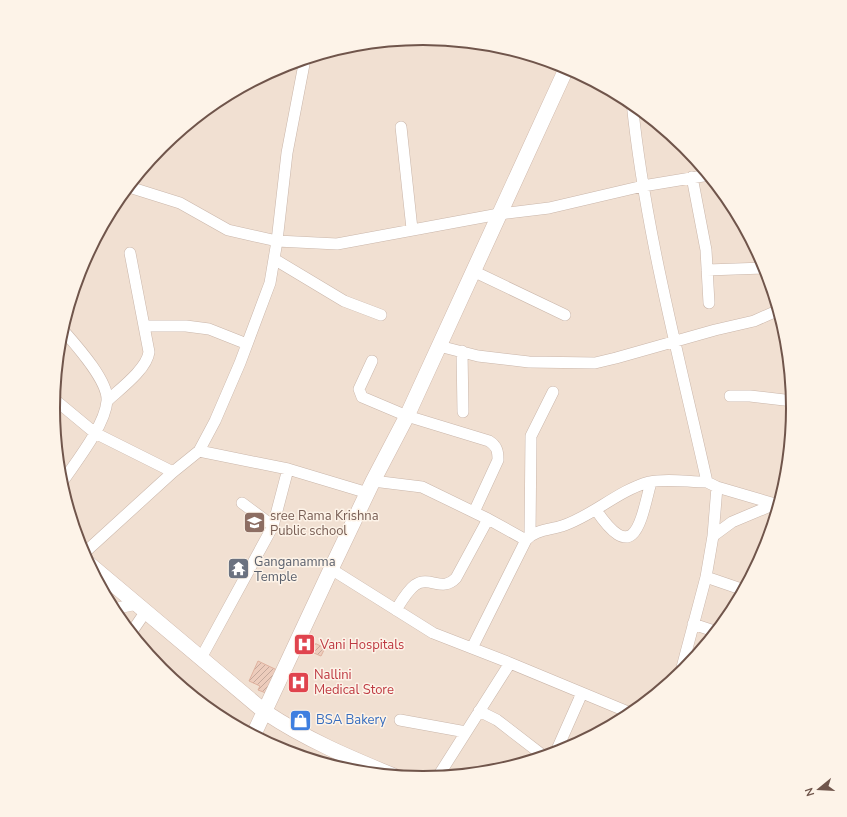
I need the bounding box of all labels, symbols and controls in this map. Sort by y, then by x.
place label: sree Rama Krishna Public school [270,507,379,540]
school or university icon: sree Rama Krishna Public school [241,510,267,536]
place label: Ganganamma Temple [254,553,336,586]
temple icon: Ganganamma Temple [225,556,251,582]
hospital icon: Vani Hospitals [292,632,318,658]
place label: Vani Hospitals [319,636,404,654]
place label: Nallini Medical Store [314,666,394,699]
hospital icon: Nallini Medical Store [286,669,312,695]
shop icon: BSA Bakery [288,707,314,733]
place label: BSA Bakery [316,711,387,729]
north arrow [799,769,839,809]
text: N [802,786,818,798]

